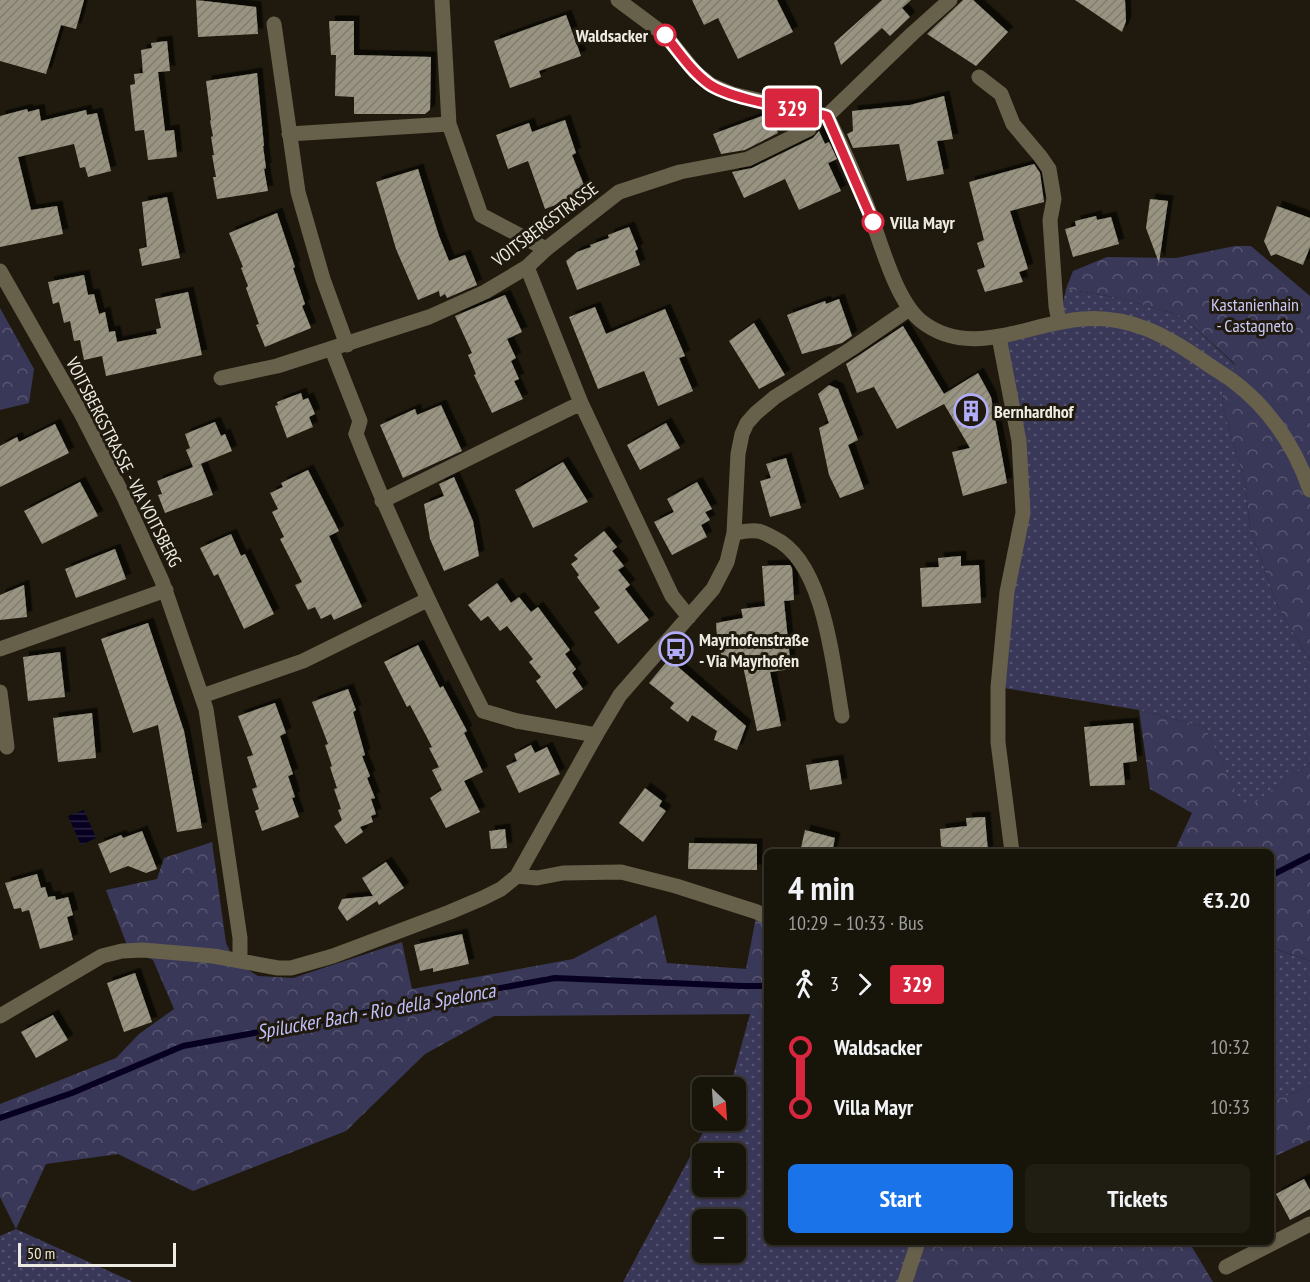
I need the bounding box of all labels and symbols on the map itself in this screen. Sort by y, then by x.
place label: Waldsacker [575,24,649,47]
marker: Waldsacker [654,24,676,46]
line badge: 329 [758,88,826,128]
street label: VOITSBERGSTRASSE [487,177,602,272]
marker: Villa Mayr [862,211,884,233]
place label: Villa Mayr [889,211,956,234]
park label: Kastanienhain - Castagneto [1211,293,1299,337]
street label: VOITSBERGSTRASSE - VIA VOITSBERG [61,352,187,571]
building icon: Bernhardhof [953,393,989,429]
place label: Bernhardhof [994,400,1075,423]
place label: Mayrhofenstraße - Via Mayrhofen [699,628,809,672]
bus stop icon: Mayrhofenstraße - Via Mayrhofen [658,631,694,667]
water label: Spilucker Bach - Rio della Spelonca [255,977,498,1045]
north arrow [692,1077,746,1131]
scale bar [18,1240,176,1268]

